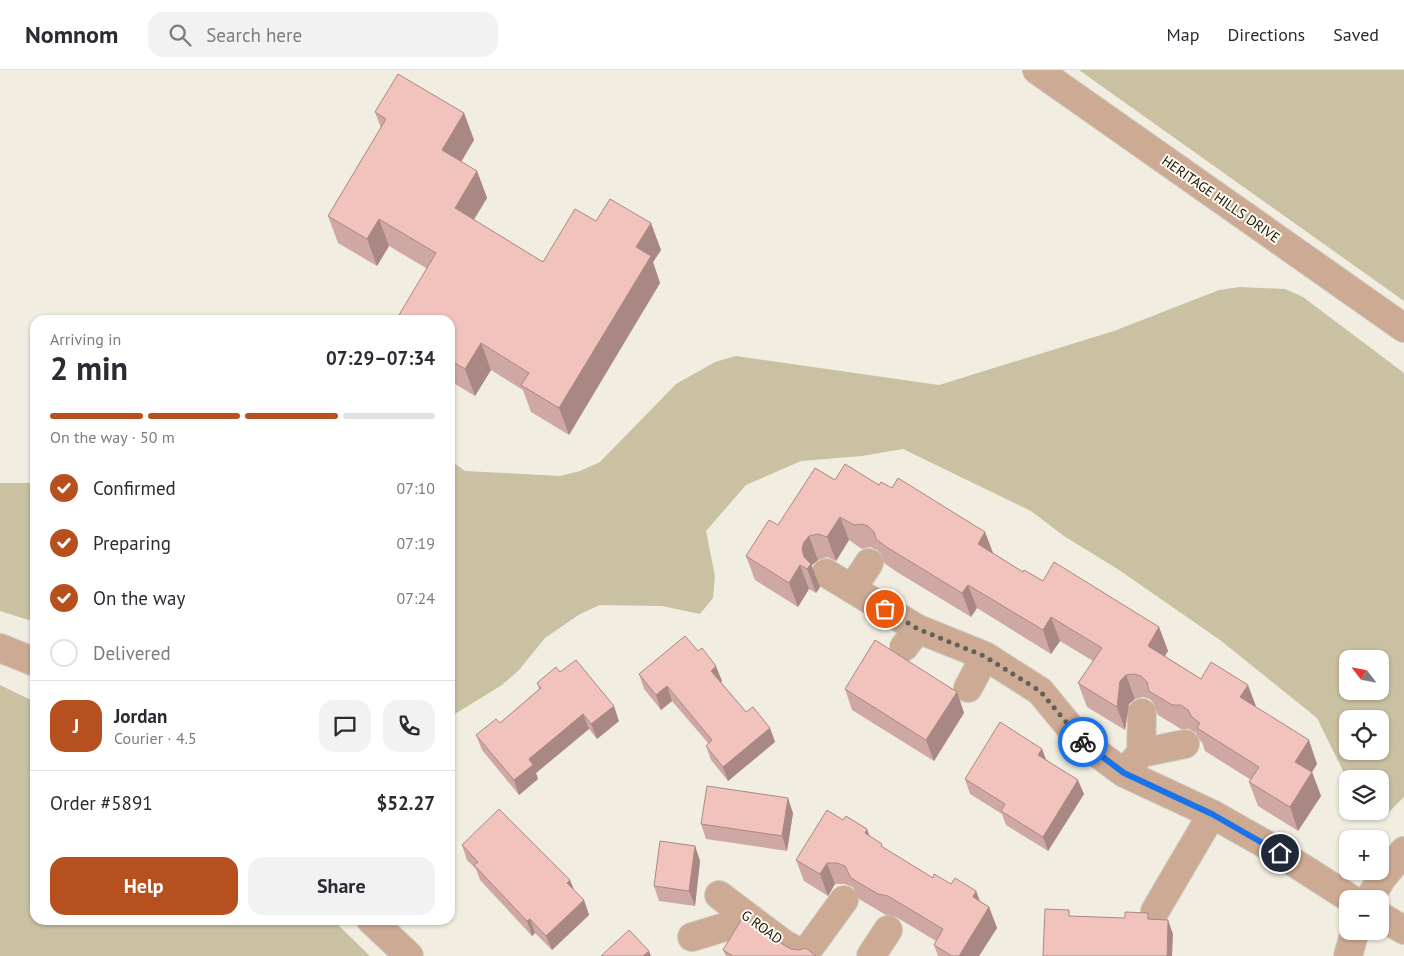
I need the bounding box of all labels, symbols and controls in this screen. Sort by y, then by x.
search box [148,12,498,57]
text: Nomnom [25,19,118,50]
icon: search [166,21,194,49]
text: Search here [206,23,302,47]
text: Map [1167,23,1199,46]
text: Directions [1227,23,1305,46]
text: Saved [1333,23,1379,46]
street label: HERITAGE HILLS DRIVE [1159,151,1283,247]
text: Arriving in [50,329,121,349]
text: 07:29–07:34 [326,346,435,370]
text: 2 min [50,347,128,389]
text: On the way · 50 m [50,427,175,447]
icon: check [50,474,78,502]
text: Confirmed [93,476,176,500]
text: 07:10 [397,478,435,498]
icon: check [50,529,78,557]
text: Preparing [93,531,171,555]
text: 07:19 [397,533,435,553]
icon: check [50,584,78,612]
text: On the way [93,586,185,610]
text: 07:24 [397,588,435,608]
pin [864,588,906,630]
icon: bag [871,595,899,623]
text: Delivered [93,641,171,665]
north arrow [1339,650,1389,700]
map controls [1339,650,1389,940]
button: chat [319,700,371,752]
button: phone [383,700,435,752]
text: Jordan [114,704,167,728]
button: locate [1339,710,1389,760]
text: J [73,714,79,738]
courier [1058,717,1108,767]
text: Courier · 4.5 [114,728,197,748]
icon: bike [1069,728,1097,756]
button: layers [1339,770,1389,820]
text: Order #5891 [50,791,153,815]
text: $52.27 [376,791,435,815]
button: + [1339,830,1389,880]
pin [1259,832,1301,874]
icon: home [1266,839,1294,867]
button: Help [50,857,238,915]
button: Share [248,857,435,915]
button: − [1339,890,1389,940]
street label: G ROAD [738,906,786,948]

